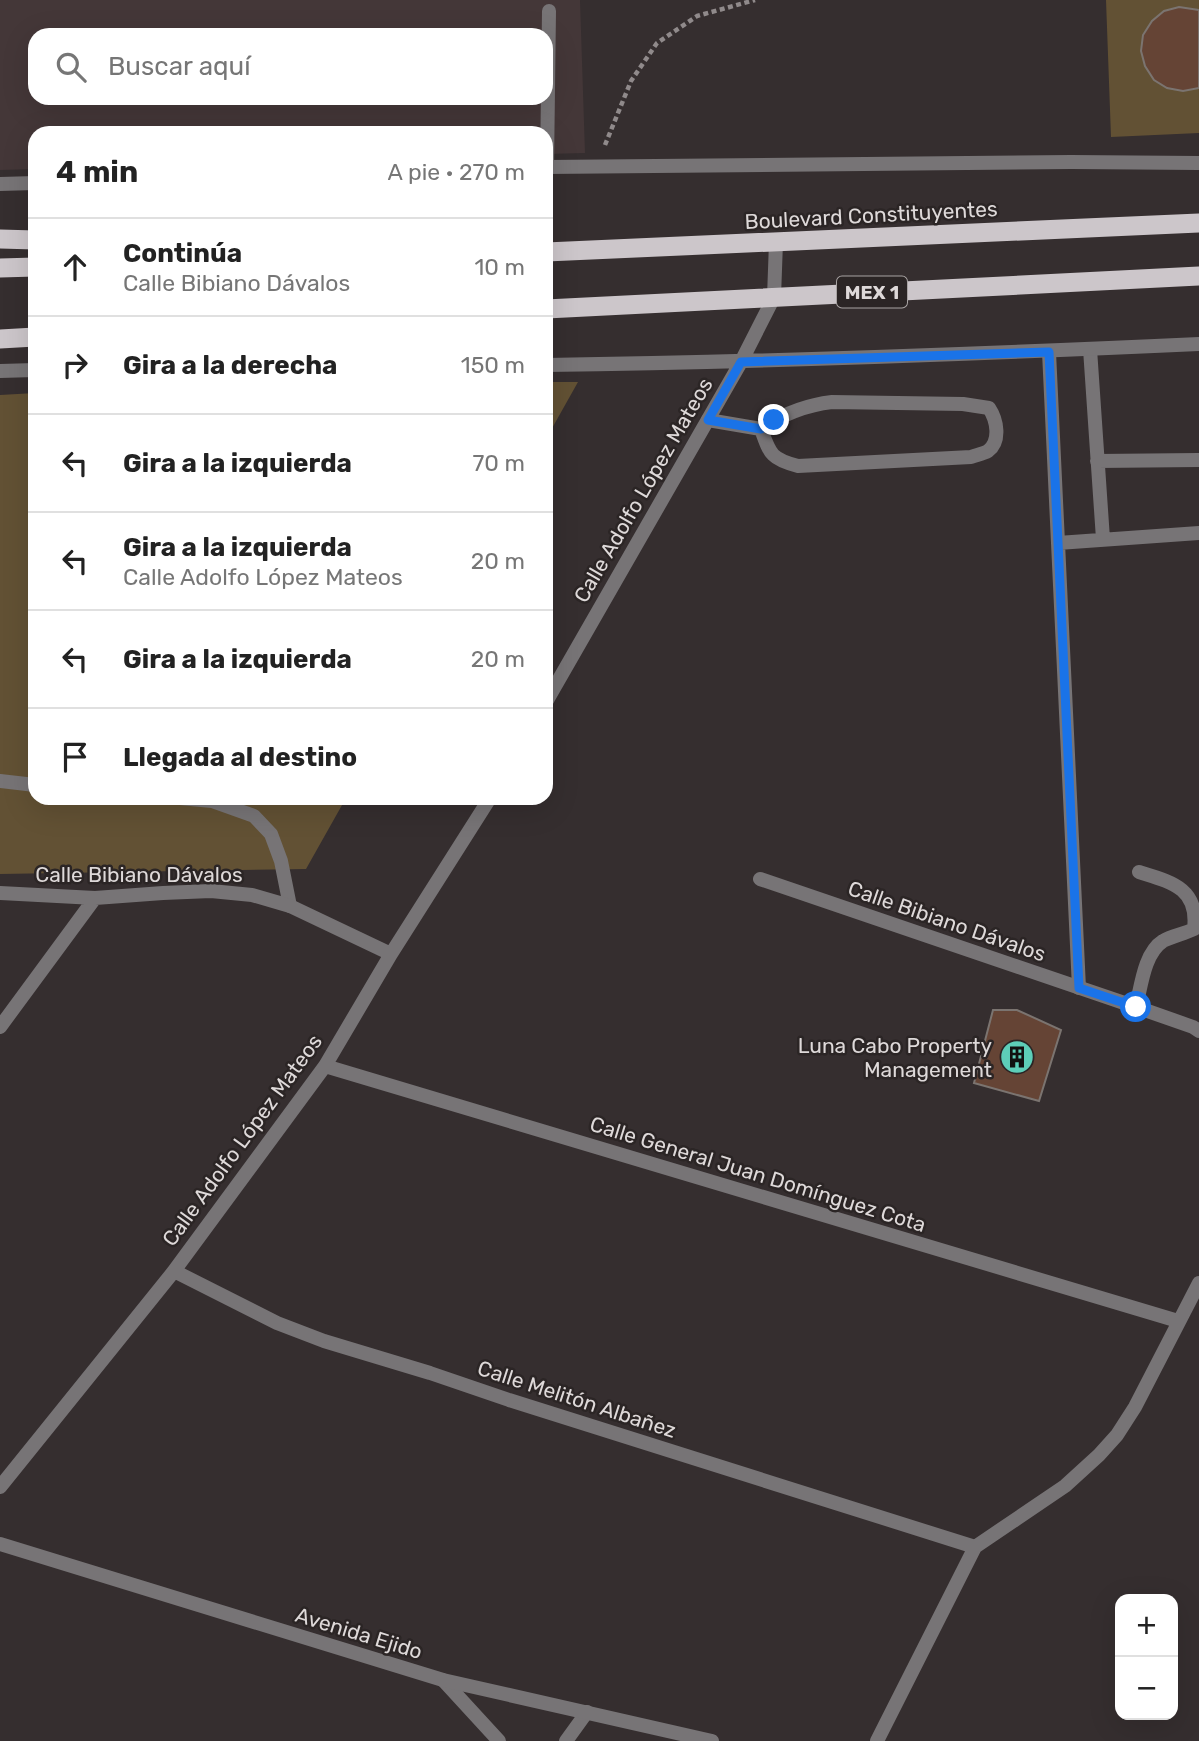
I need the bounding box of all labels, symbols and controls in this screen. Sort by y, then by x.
search box [28,28,553,105]
icon: search [52,48,90,86]
text: Buscar aquí [108,51,250,82]
text: 4 min [56,154,138,190]
text: A pie · 270 m [388,158,525,186]
street label: Boulevard Constituyentes [744,196,998,234]
text: Continúa [123,238,242,269]
icon: ahead [56,248,94,286]
text: 10 m [474,253,525,281]
text: Calle Bibiano Dávalos [123,269,350,297]
road number: MEX 1 [837,276,907,308]
icon: right [56,346,94,384]
text: Gira a la derecha [123,350,337,381]
text: 150 m [461,351,525,379]
street label: Calle Adolfo López Mateos [568,373,718,607]
route end [758,404,789,435]
icon: left [56,444,94,482]
text: Gira a la izquierda [123,448,352,479]
text: 70 m [473,449,525,477]
text: Gira a la izquierda [123,532,352,563]
icon: left [56,542,94,580]
text: 20 m [471,547,525,575]
text: Calle Adolfo López Mateos [123,563,403,591]
icon: left [56,640,94,678]
text: Gira a la izquierda [123,644,352,675]
text: 20 m [471,645,525,673]
icon: arrive [56,738,94,776]
text: Llegada al destino [123,742,357,773]
street label: Calle Bibiano Dávalos [35,862,243,887]
street label: Calle Bibiano Dávalos [845,875,1049,967]
route start [1120,991,1151,1022]
street label: Calle Adolfo López Mateos [157,1029,327,1251]
place label: Luna Cabo Property Management [798,1033,992,1082]
building icon: Luna Cabo Property Management [998,1038,1036,1076]
street label: Calle General Juan Domínguez Cota [587,1111,929,1237]
street label: Calle Melitón Albañez [475,1355,679,1443]
map controls [1115,1594,1178,1720]
button: + [1115,1594,1178,1657]
street label: Avenida Ejido [293,1602,425,1664]
button: − [1115,1657,1178,1720]

